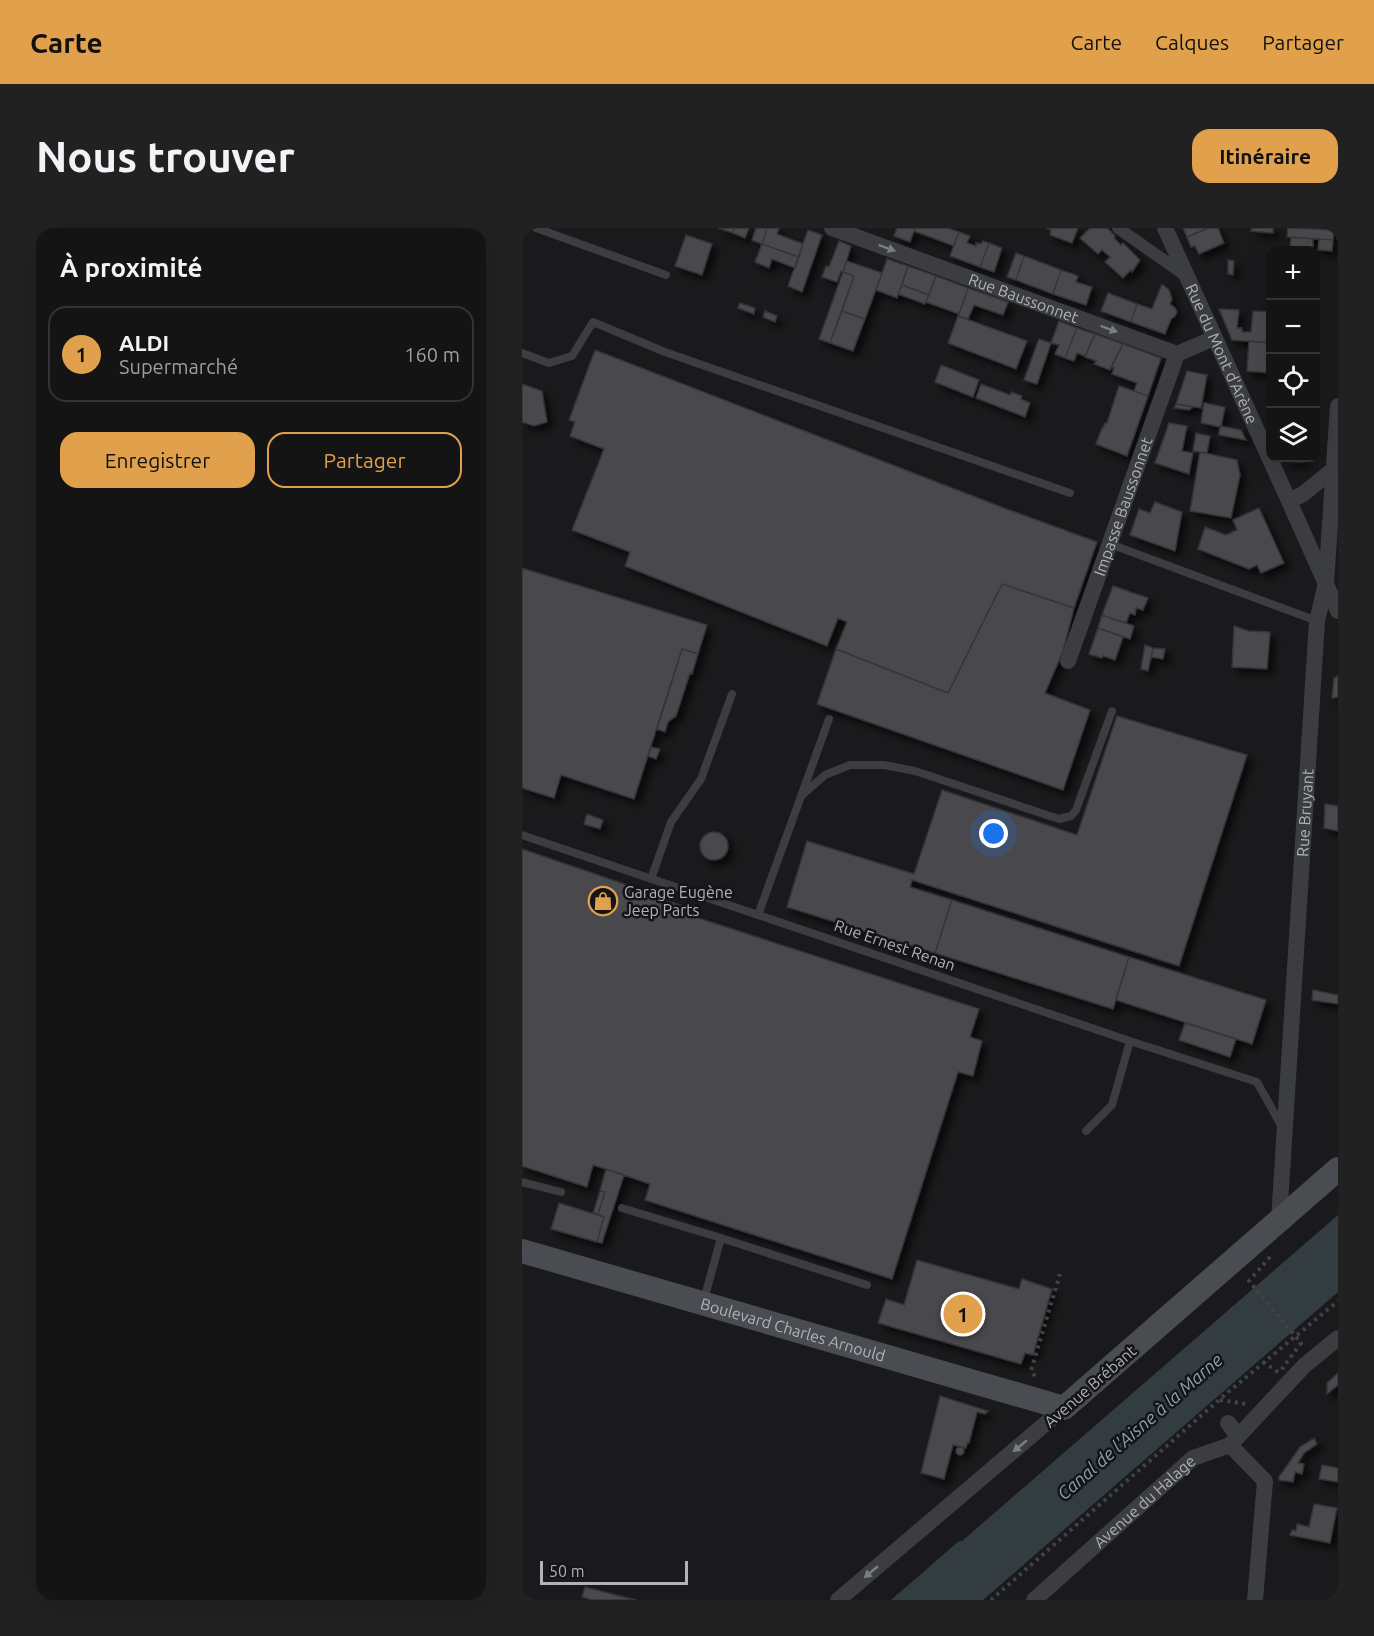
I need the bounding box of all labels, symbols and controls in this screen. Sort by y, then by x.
text: Carte [30,27,103,58]
text: Carte [1071,30,1122,54]
text: Calques [1155,30,1229,54]
text: Partager [1262,30,1344,54]
button: Itinéraire [1192,129,1338,183]
text: Nous trouver [36,133,295,180]
one-way arrow [878,244,896,253]
map controls [1266,246,1320,462]
button: + [1266,246,1320,300]
text: À proximité [60,253,202,282]
street label: Rue Baussonnet [966,270,1082,327]
street label: Rue du Mont d'Arène [1183,281,1262,426]
button: − [1266,300,1320,354]
one-way arrow [1101,324,1119,334]
text: ALDI [119,330,169,355]
text: 1 [76,343,87,366]
text: 160 m [404,343,460,366]
button: locate [1266,354,1320,408]
text: Supermarché [119,355,238,378]
button: layers [1266,408,1320,462]
button: Enregistrer [60,432,255,488]
button: Partager [267,432,462,488]
street label: Impasse Baussonnet [1090,434,1156,578]
street label: Rue Bruyant [1293,767,1317,857]
your location [979,819,1008,848]
place label: Garage Eugène Jeep Parts [624,883,733,919]
shop icon: Garage Eugène Jeep Parts [587,885,619,917]
street label: Rue Ernest Renan [832,916,958,974]
pin: 1 [944,1292,982,1336]
street label: Boulevard Charles Arnould [698,1294,887,1365]
street label: Avenue Brébant [1040,1341,1140,1431]
water label: Canal de l'Aisne à la Marne [1053,1349,1226,1503]
one-way arrow [1013,1439,1028,1452]
street label: Avenue du Halage [1090,1451,1199,1551]
scale bar [540,1558,688,1586]
text: 50 m [549,1562,585,1580]
one-way arrow [864,1565,879,1578]

